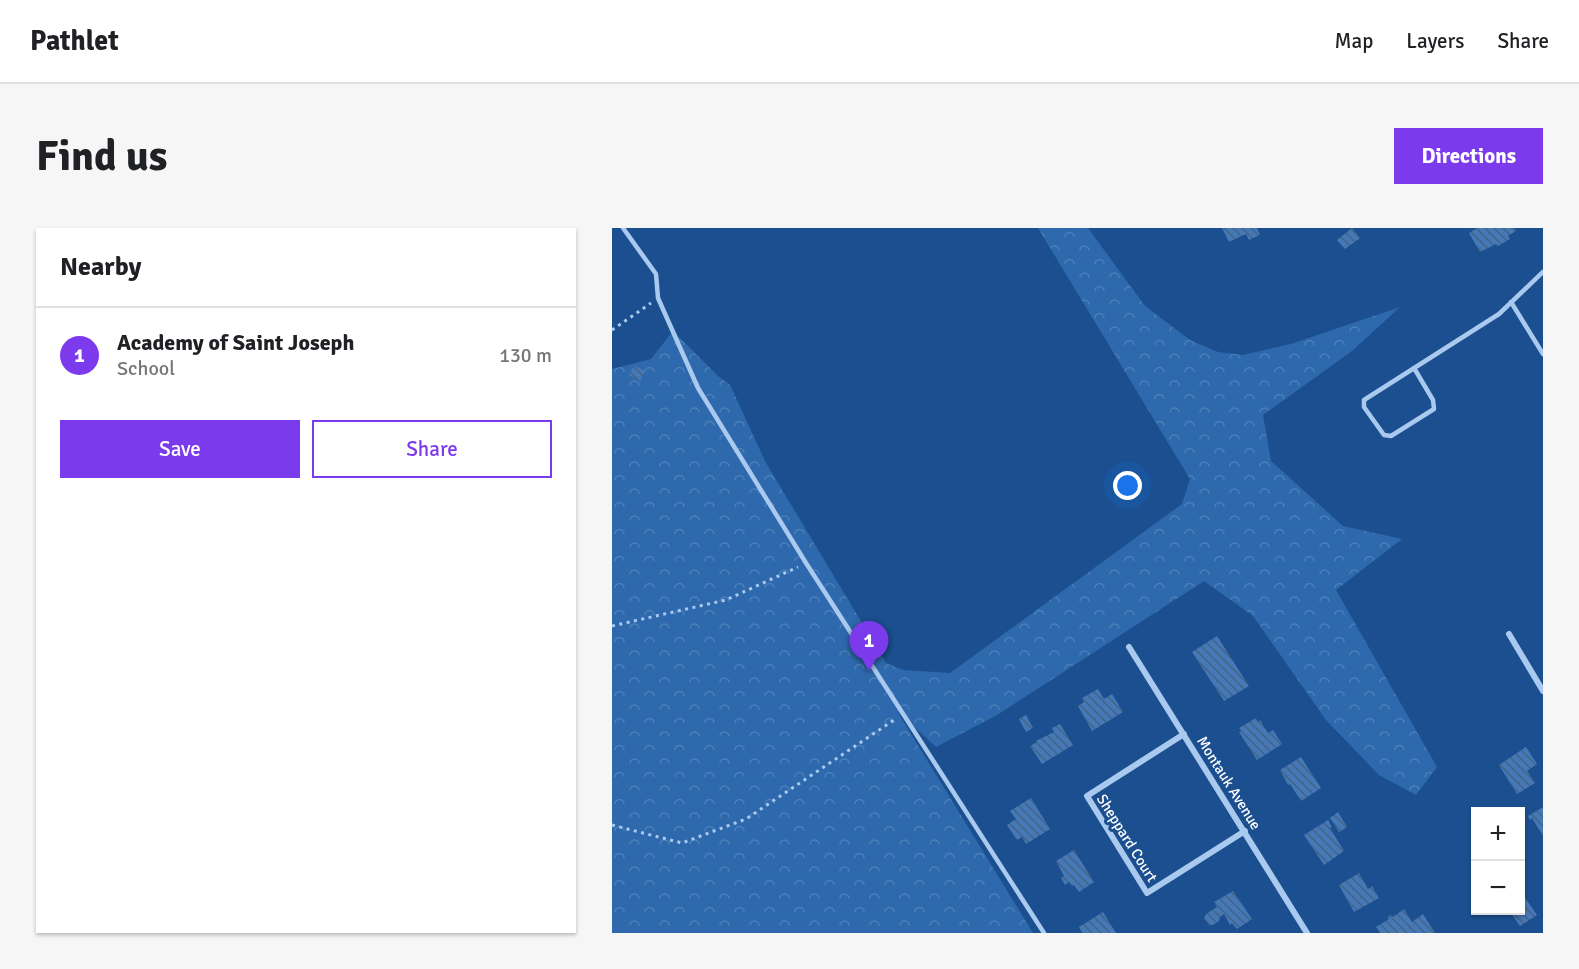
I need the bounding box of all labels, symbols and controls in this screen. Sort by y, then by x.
text: Pathlet [30,24,119,58]
text: Map [1335,28,1373,54]
text: Layers [1406,28,1464,54]
text: Share [1497,28,1549,54]
button: Directions [1394,128,1543,184]
text: Find us [36,131,167,182]
text: Nearby [60,251,141,283]
text: Academy of Saint Joseph [117,329,354,356]
text: 1 [74,343,85,368]
text: 130 m [499,343,552,368]
text: School [117,356,175,381]
button: Save [60,420,300,478]
button: Share [312,420,552,478]
your location [1113,471,1142,500]
pin: 1 [850,622,888,671]
street label: Montauk Avenue [1193,733,1265,833]
street label: Sheppard Court [1093,791,1161,885]
map controls [1471,807,1525,915]
button: + [1471,807,1525,861]
button: − [1471,861,1525,915]

